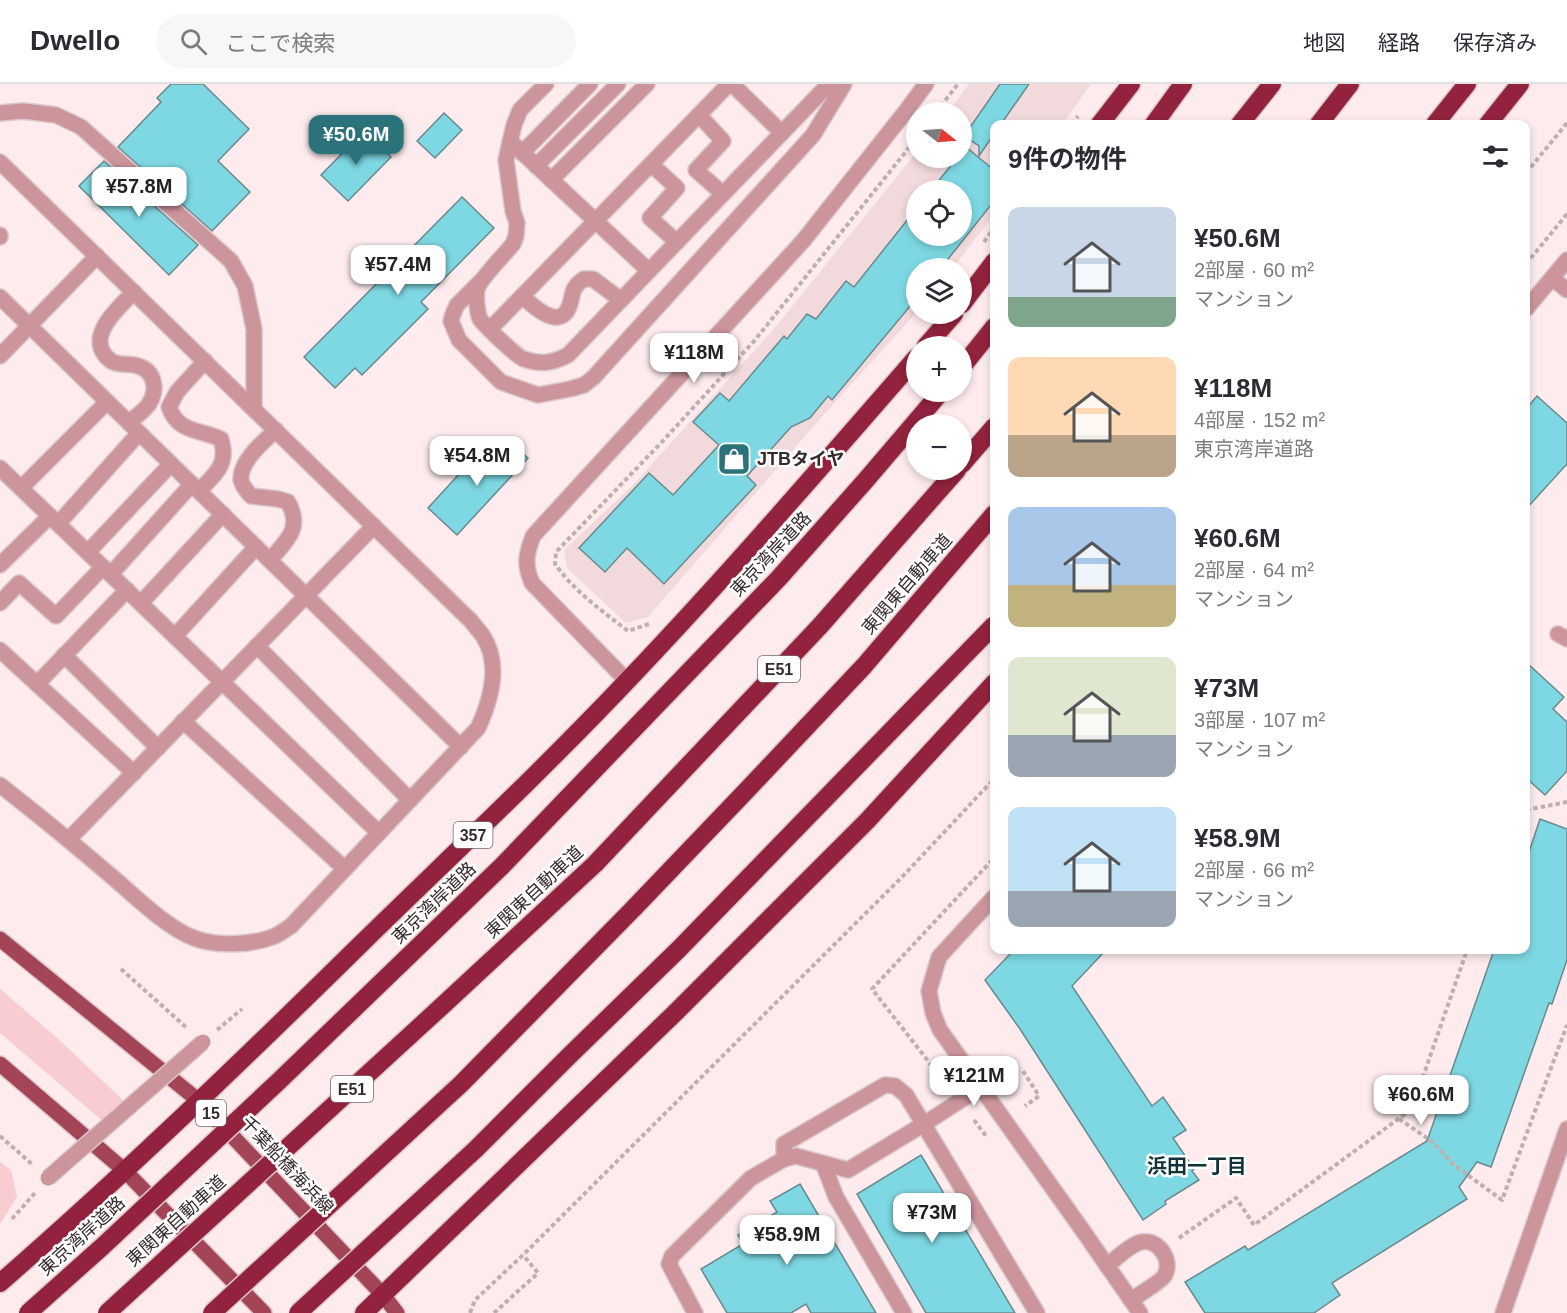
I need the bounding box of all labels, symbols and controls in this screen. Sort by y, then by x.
search box [156,14,576,68]
text: Dwello [30,25,120,56]
icon: search [177,25,210,58]
text: ここで検索 [225,31,335,56]
text: 地図 [1303,31,1345,54]
text: 経路 [1378,31,1420,54]
text: 保存済み [1453,31,1537,54]
north arrow [906,102,972,168]
map controls [906,102,972,480]
pin: ¥50.6M [307,115,405,166]
text: ¥50.6M [323,123,389,145]
icon: filters [1479,140,1512,173]
text: 9件の物件 [1008,144,1126,174]
pin: ¥57.8M [90,167,188,218]
text: ¥57.8M [106,175,172,197]
button: locate [906,180,972,246]
text: ¥50.6M [1194,223,1281,253]
icon: home [1056,231,1128,303]
pin: ¥57.4M [349,245,447,296]
text: ¥57.4M [365,253,431,275]
button: layers [906,258,972,324]
text: 2部屋 · 60 m² [1194,259,1314,281]
text: マンション [1194,288,1294,310]
pin: ¥118M [652,333,736,384]
button: + [906,336,972,402]
text: ¥118M [664,341,724,363]
text: ¥118M [1194,373,1272,403]
icon: home [1056,381,1128,453]
text: 4部屋 · 152 m² [1194,409,1325,431]
button: − [906,414,972,480]
pin: ¥54.8M [428,436,526,487]
text: 東京湾岸道路 [1194,438,1314,460]
shop icon: JTBタイヤ [716,441,752,477]
text: ¥54.8M [444,444,510,466]
place label: JTBタイヤ [757,449,844,469]
street label: 東京湾岸道路 [727,508,815,600]
text: ¥60.6M [1194,523,1281,553]
street label: 東関東自動車道 [858,530,956,638]
icon: home [1056,531,1128,603]
text: 2部屋 · 64 m² [1194,559,1314,581]
text: マンション [1194,588,1294,610]
road number: E51 [758,656,800,682]
text: ¥73M [1194,673,1259,703]
icon: home [1056,681,1128,753]
text: 3部屋 · 107 m² [1194,709,1325,731]
text: マンション [1194,738,1294,760]
road number: 357 [454,822,492,848]
text: ¥58.9M [1194,823,1281,853]
icon: home [1056,831,1128,903]
street label: 東関東自動車道 [481,842,587,942]
street label: 東京湾岸道路 [388,858,480,948]
text: 2部屋 · 66 m² [1194,859,1314,881]
text: マンション [1194,888,1294,910]
pin: ¥121M [932,1056,1016,1107]
text: ¥121M [943,1064,1005,1086]
pin: ¥60.6M [1372,1075,1470,1126]
road number: E51 [331,1076,373,1102]
text: ¥60.6M [1388,1083,1454,1105]
road number: 15 [196,1100,226,1126]
street label: 千葉船橋海浜線 [237,1112,337,1218]
district label: 浜田一丁目 [1147,1155,1247,1177]
street label: 東関東自動車道 [122,1171,230,1271]
street label: 東京湾岸道路 [35,1192,129,1280]
pin: ¥73M [896,1193,968,1244]
text: ¥73M [907,1201,957,1223]
pin: ¥58.9M [738,1215,836,1266]
text: ¥58.9M [754,1223,820,1245]

